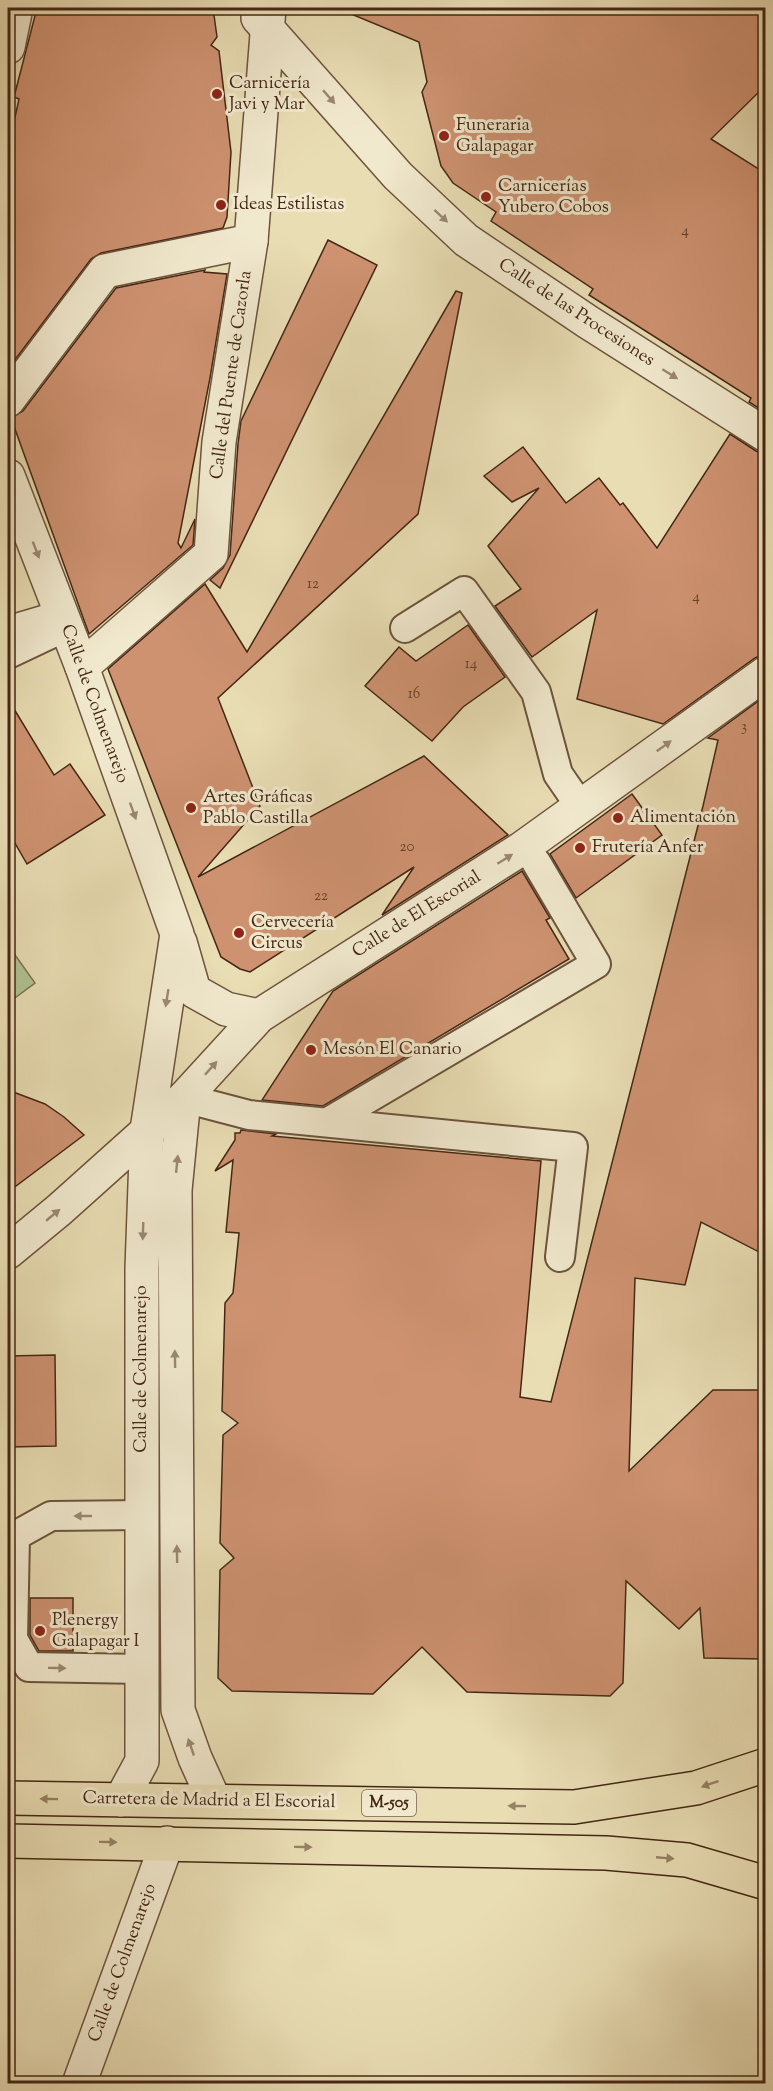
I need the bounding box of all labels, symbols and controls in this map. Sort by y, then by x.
place label: Carnicería Javi y Mar [228,71,310,118]
marker: Carnicería Javi y Mar [210,87,224,101]
one-way arrow [322,89,335,104]
place label: Funeraria Galapagar [456,113,534,160]
marker: Funeraria Galapagar [437,129,451,143]
place label: Carnicerías Yubero Cobos [498,174,609,221]
marker: Carnicerías Yubero Cobos [479,190,493,204]
place label: Ideas Estilistas [233,192,344,218]
marker: Ideas Estilistas [214,198,228,212]
one-way arrow [433,209,448,223]
house number: 4 [681,221,689,242]
street label: Calle de las Procesiones [493,253,659,373]
street label: Calle del Puente de Cazorla [204,269,260,481]
one-way arrow [662,369,678,380]
one-way arrow [32,541,41,559]
house number: 12 [307,574,319,595]
house number: 4 [692,587,700,608]
street label: Calle de Colmenarejo [53,621,135,787]
house number: 14 [465,654,478,675]
house number: 16 [408,684,420,705]
house number: 3 [741,717,747,738]
one-way arrow [655,740,671,752]
place label: Artes Gráficas Pablo Castilla [203,785,313,832]
marker: Artes Gráficas Pablo Castilla [184,801,198,815]
one-way arrow [129,802,139,820]
place label: Alimentación [630,805,737,831]
marker: Alimentación [611,811,625,825]
place label: Frutería Anfer [592,835,704,861]
house number: 20 [400,837,415,858]
marker: Frutería Anfer [573,841,587,855]
one-way arrow [497,854,513,865]
street label: Calle de El Escorial [347,865,487,965]
house number: 22 [314,886,328,907]
place label: Cervecería Circus [251,910,334,957]
marker: Cervecería Circus [232,926,246,940]
one-way arrow [163,988,172,1007]
place label: Mesón El Canario [323,1037,462,1063]
marker: Mesón El Canario [304,1043,318,1057]
one-way arrow [204,1061,218,1076]
one-way arrow [172,1154,182,1173]
one-way arrow [45,1209,60,1222]
one-way arrow [138,1221,148,1240]
street label: Calle de Colmenarejo [129,1285,155,1453]
one-way arrow [170,1349,180,1368]
one-way arrow [74,1511,93,1521]
one-way arrow [172,1544,182,1563]
place label: Plenergy Galapagar I [52,1608,140,1655]
marker: Plenergy Galapagar I [33,1624,47,1638]
one-way arrow [48,1663,67,1673]
one-way arrow [186,1737,195,1755]
one-way arrow [701,1779,719,1789]
street label: Carretera de Madrid a El Escorial [82,1786,336,1816]
road number: M-505 [362,1790,416,1816]
one-way arrow [40,1794,59,1804]
one-way arrow [508,1801,527,1810]
one-way arrow [98,1838,117,1847]
one-way arrow [293,1842,312,1852]
one-way arrow [655,1853,674,1863]
street label: Calle de Colmenarejo [82,1880,164,2046]

